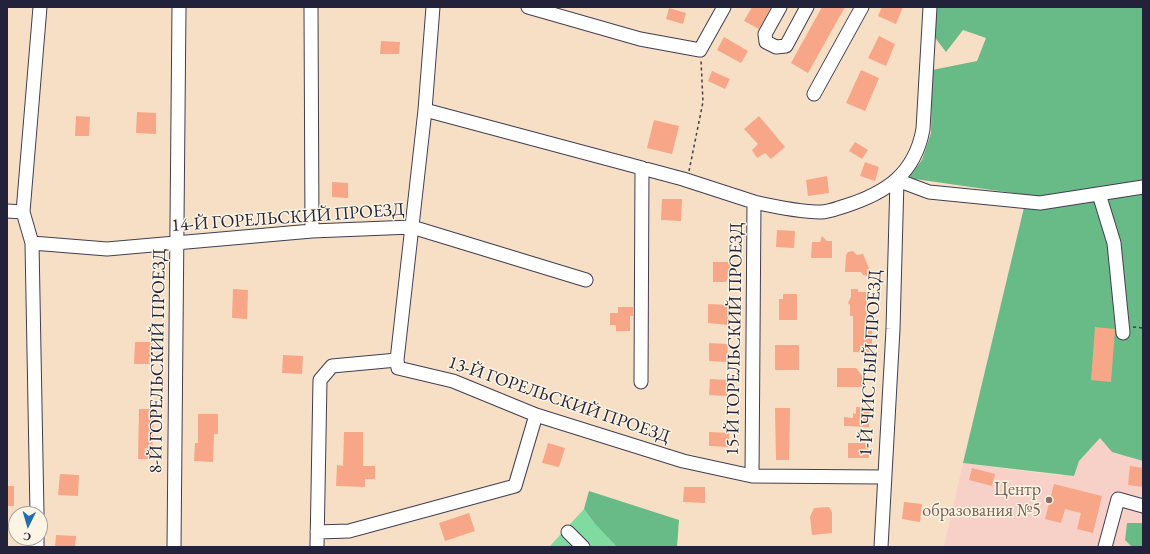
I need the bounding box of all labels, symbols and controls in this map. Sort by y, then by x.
street label: 14-Й ГОРЕЛЬСКИЙ ПРОЕЗД [171,199,405,237]
street label: 15-Й ГОРЕЛЬСКИЙ ПРОЕЗД [722,222,748,456]
street label: 8-Й ГОРЕЛЬСКИЙ ПРОЕЗД [145,248,171,474]
street label: 1-Й ЧИСТЫЙ ПРОЕЗД [855,269,887,457]
street label: 13-Й ГОРЕЛЬСКИЙ ПРОЕЗД [445,352,673,448]
place label: Центр образования №5 [922,479,1041,522]
marker: Центр образования №5 [1044,495,1054,505]
north arrow [8,506,48,546]
text: С [23,530,32,544]

